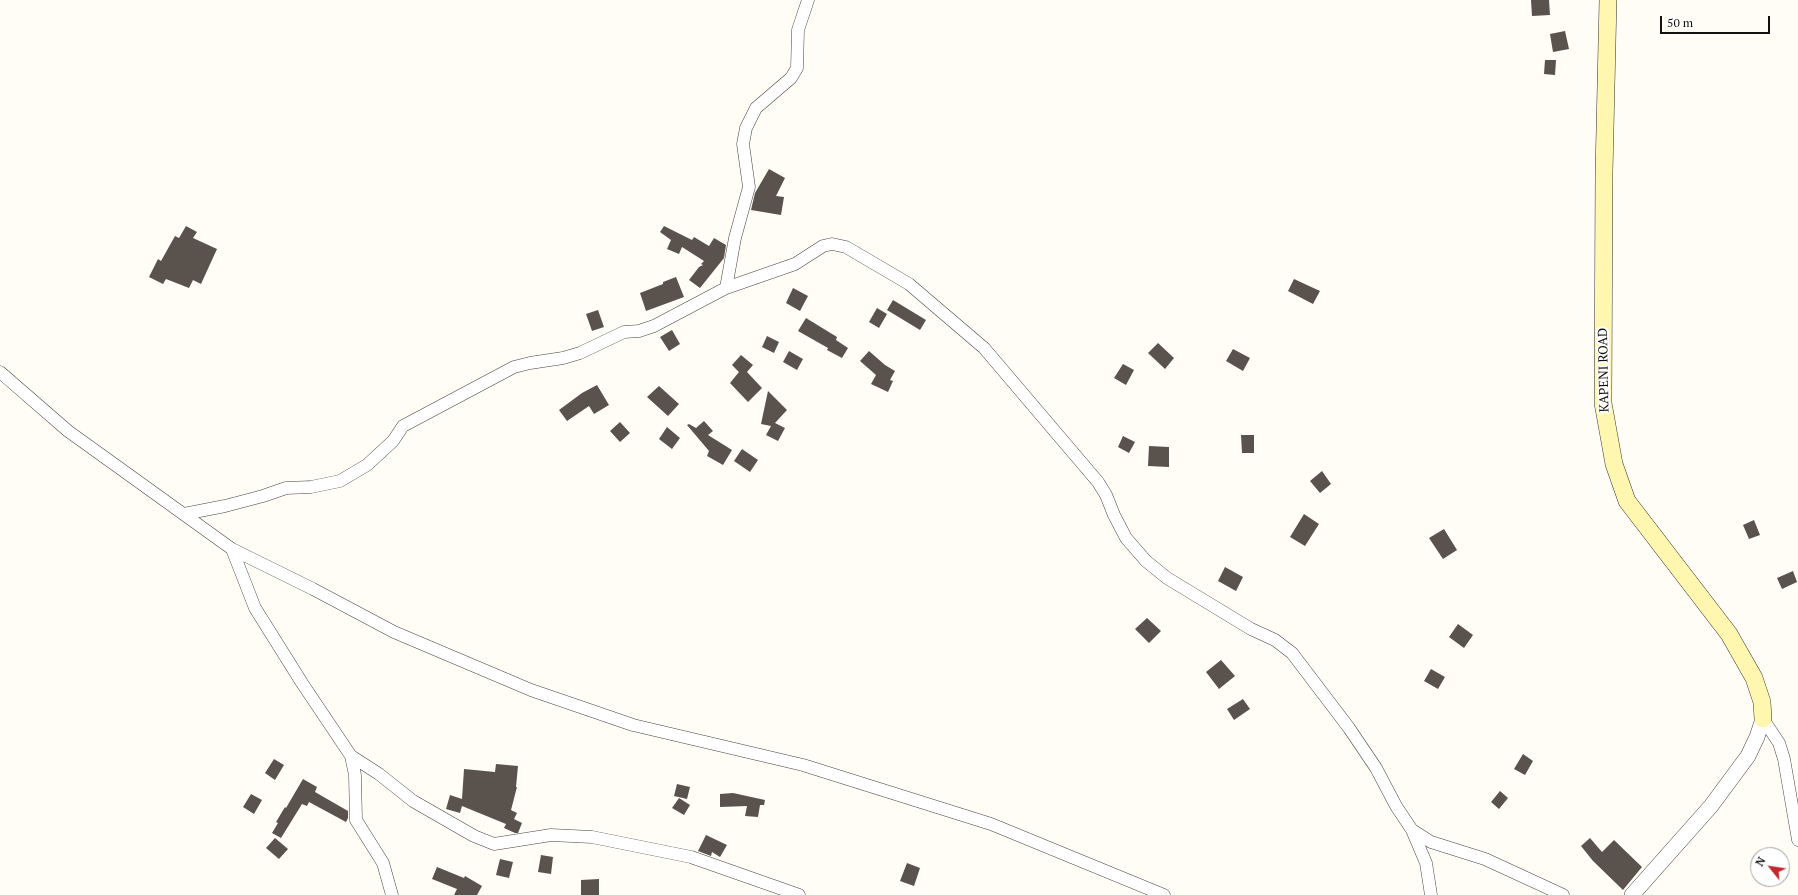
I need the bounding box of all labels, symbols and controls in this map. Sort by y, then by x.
scale bar [1662,8,1772,34]
text: 50 m [1667,15,1693,30]
street label: KAPENI ROAD [1595,328,1613,412]
north arrow [1750,847,1790,887]
text: N [1752,854,1769,869]

